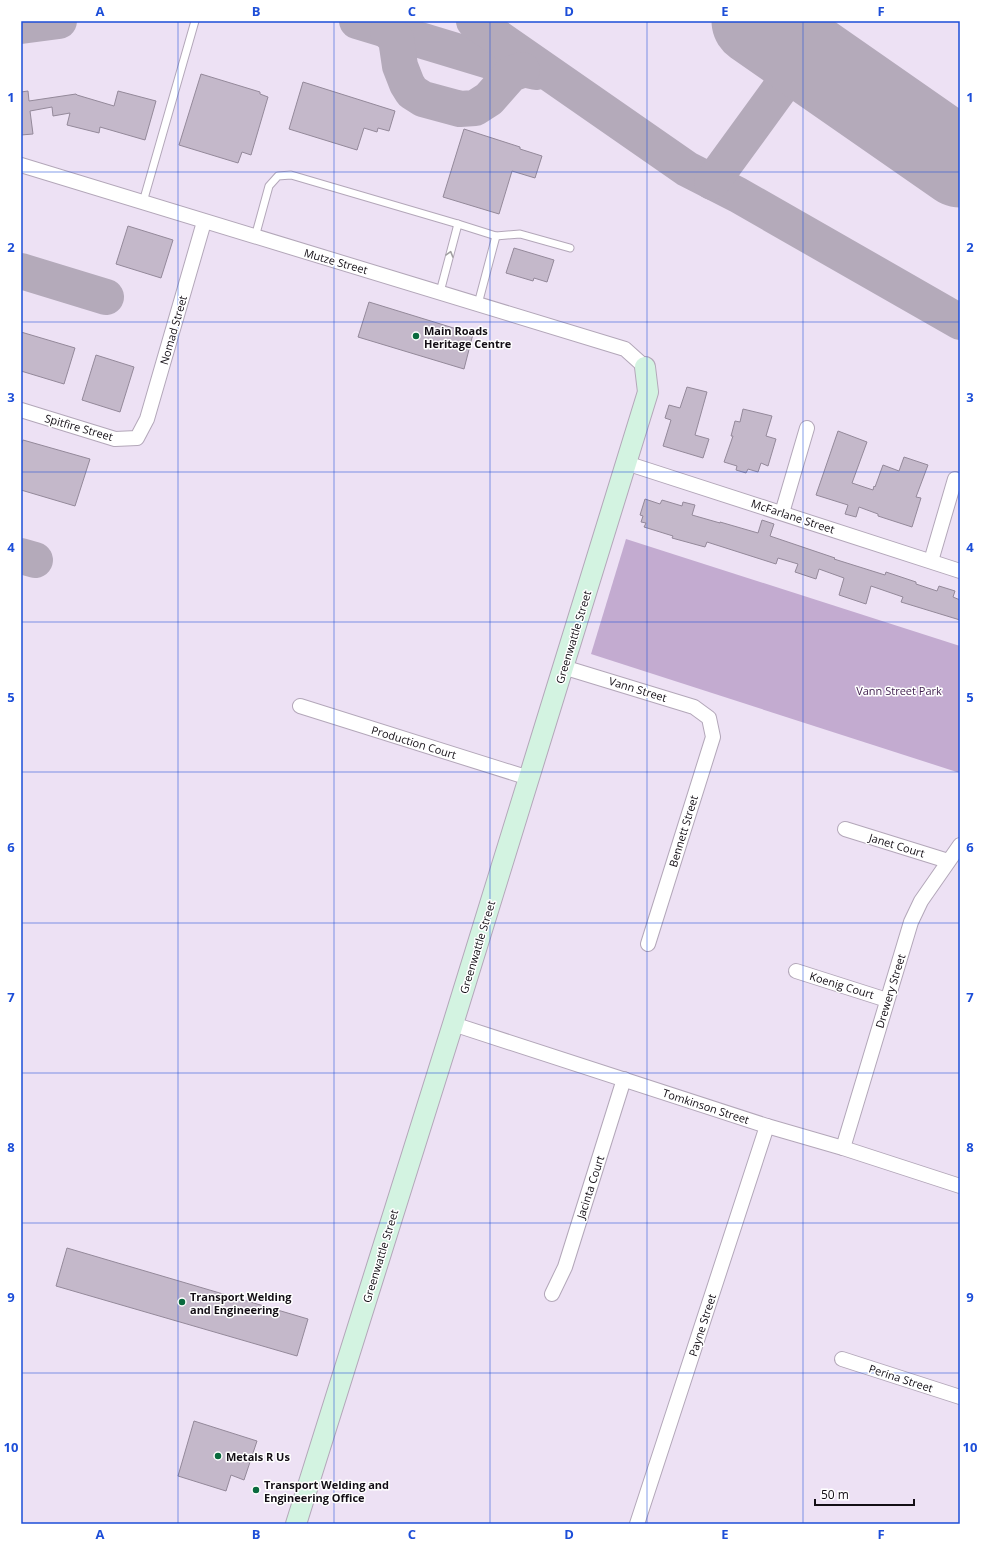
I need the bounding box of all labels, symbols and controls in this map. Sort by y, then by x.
text: A [96,2,105,20]
text: B [252,2,261,20]
text: C [408,2,416,20]
text: D [564,2,574,20]
text: E [721,2,729,20]
text: F [877,2,885,20]
text: 1 [7,88,15,106]
text: 1 [966,88,974,106]
text: 2 [7,238,15,256]
text: 2 [966,238,974,256]
street label: Mutze Street [302,245,370,277]
one-way arrow [445,251,454,258]
street label: Nomad Street [156,293,190,366]
place label: Main Roads Heritage Centre [424,323,512,351]
marker: Main Roads Heritage Centre [411,331,421,341]
text: 3 [7,388,15,406]
text: 3 [966,388,974,406]
street label: Spitfire Street [43,410,115,444]
street label: McFarlane Street [749,495,837,537]
text: 4 [7,538,15,556]
text: 4 [966,538,974,556]
street label: Greenwattle Street [552,589,594,685]
street label: Vann Street [607,673,669,705]
park label: Vann Street Park [856,683,942,698]
text: 5 [7,688,15,706]
text: 5 [966,688,974,706]
street label: Production Court [370,722,458,762]
street label: Bennett Street [665,793,701,869]
street label: Janet Court [866,829,927,861]
text: 6 [7,838,15,856]
text: 6 [966,838,974,856]
street label: Greenwattle Street [456,899,498,995]
street label: Drewery Street [872,952,908,1030]
street label: Koenig Court [808,968,876,1002]
text: 7 [7,988,15,1006]
text: 7 [966,988,974,1006]
street label: Tomkinson Street [661,1085,751,1127]
text: 8 [7,1138,15,1156]
text: 8 [966,1138,974,1156]
street label: Jacinta Court [572,1153,607,1221]
street label: Greenwattle Street [359,1208,401,1304]
text: 9 [7,1288,15,1306]
text: 9 [966,1288,974,1306]
place label: Transport Welding and Engineering [190,1289,292,1317]
street label: Payne Street [685,1292,719,1358]
marker: Transport Welding and Engineering [177,1297,187,1307]
street label: Perina Street [867,1361,935,1395]
text: 10 [4,1438,18,1456]
text: 10 [963,1438,977,1456]
place label: Metals R Us [226,1449,290,1464]
marker: Metals R Us [213,1451,223,1461]
place label: Transport Welding and Engineering Office [264,1477,389,1505]
scale bar [815,1481,914,1507]
marker: Transport Welding and Engineering Office [251,1485,261,1495]
text: 50 m [821,1486,849,1503]
text: A [96,1525,105,1543]
text: B [252,1525,261,1543]
text: C [408,1525,416,1543]
text: D [564,1525,574,1543]
text: E [721,1525,729,1543]
text: F [877,1525,885,1543]

